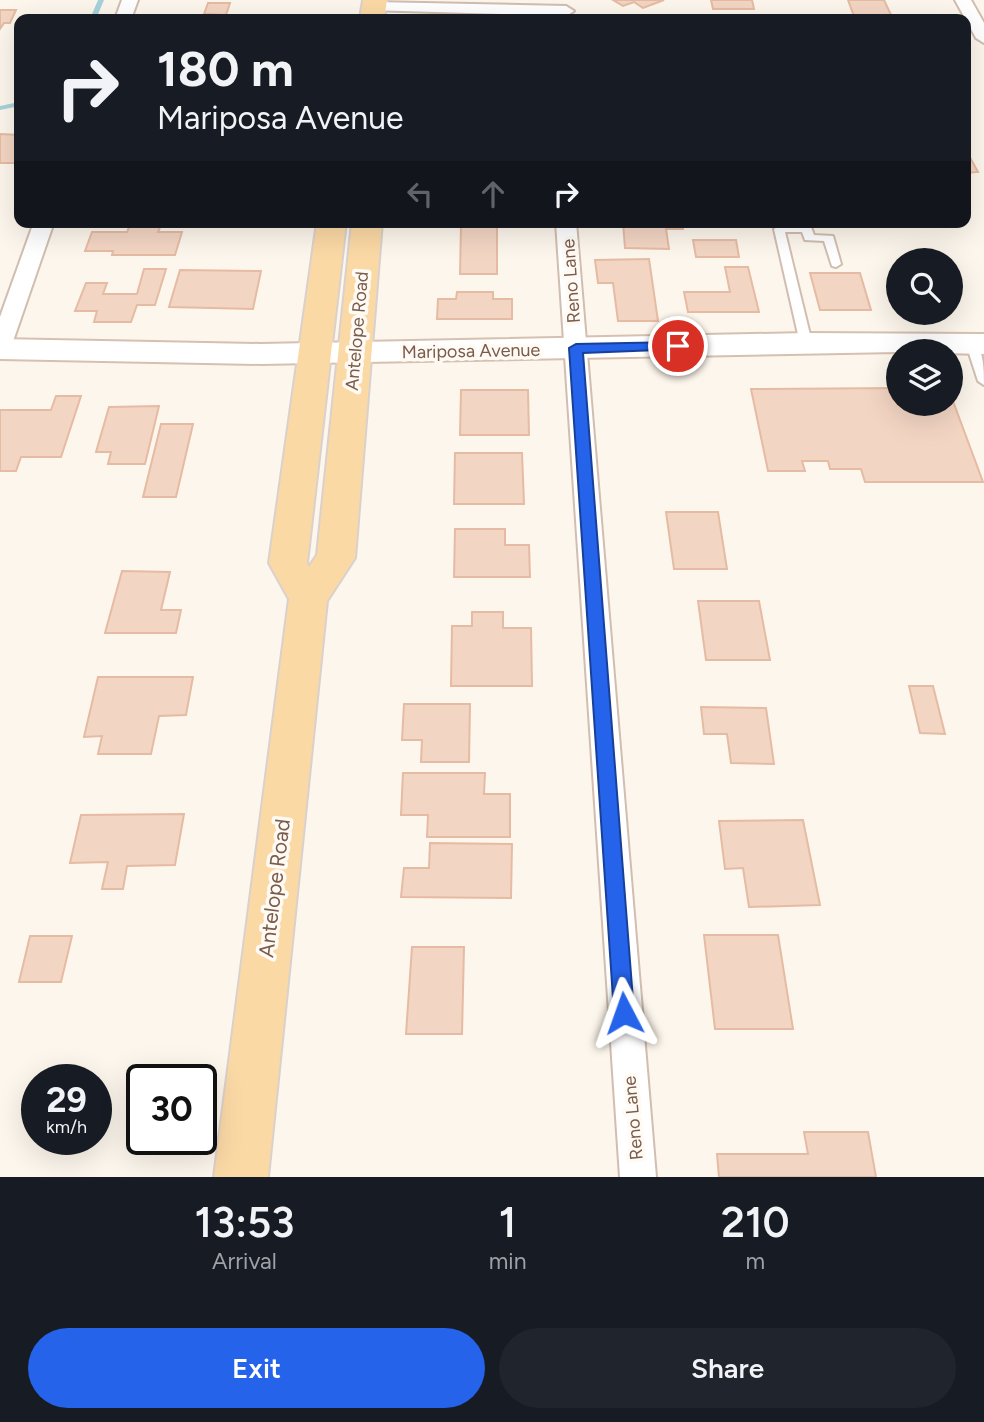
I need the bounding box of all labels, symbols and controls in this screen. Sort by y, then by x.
text: 180 m [157,39,294,98]
icon: right [42,42,133,133]
text: Mariposa Avenue [157,99,403,137]
icon: left [401,175,439,213]
icon: ahead [474,175,512,213]
icon: right [547,175,585,213]
street label: Reno Lane [557,238,585,324]
map controls [886,248,963,416]
button: search [886,248,963,325]
street label: Antelope Road [341,270,373,392]
pin [648,316,708,376]
icon: arrive [659,327,697,365]
street label: Mariposa Avenue [401,339,541,363]
button: layers [886,339,963,416]
street label: Antelope Road [253,817,295,959]
position arrow [587,976,661,1050]
speed limit sign: 30 [126,1064,217,1155]
street label: Reno Lane [618,1075,648,1161]
text: 29 [46,1079,87,1121]
text: km/h [46,1116,87,1138]
text: 13:53 [194,1197,294,1248]
text: 1 [499,1197,516,1248]
text: 210 [721,1197,790,1248]
text: Arrival [212,1247,277,1275]
text: min [489,1247,527,1275]
text: m [745,1247,765,1275]
button: Exit [28,1328,485,1408]
button: Share [499,1328,956,1408]

